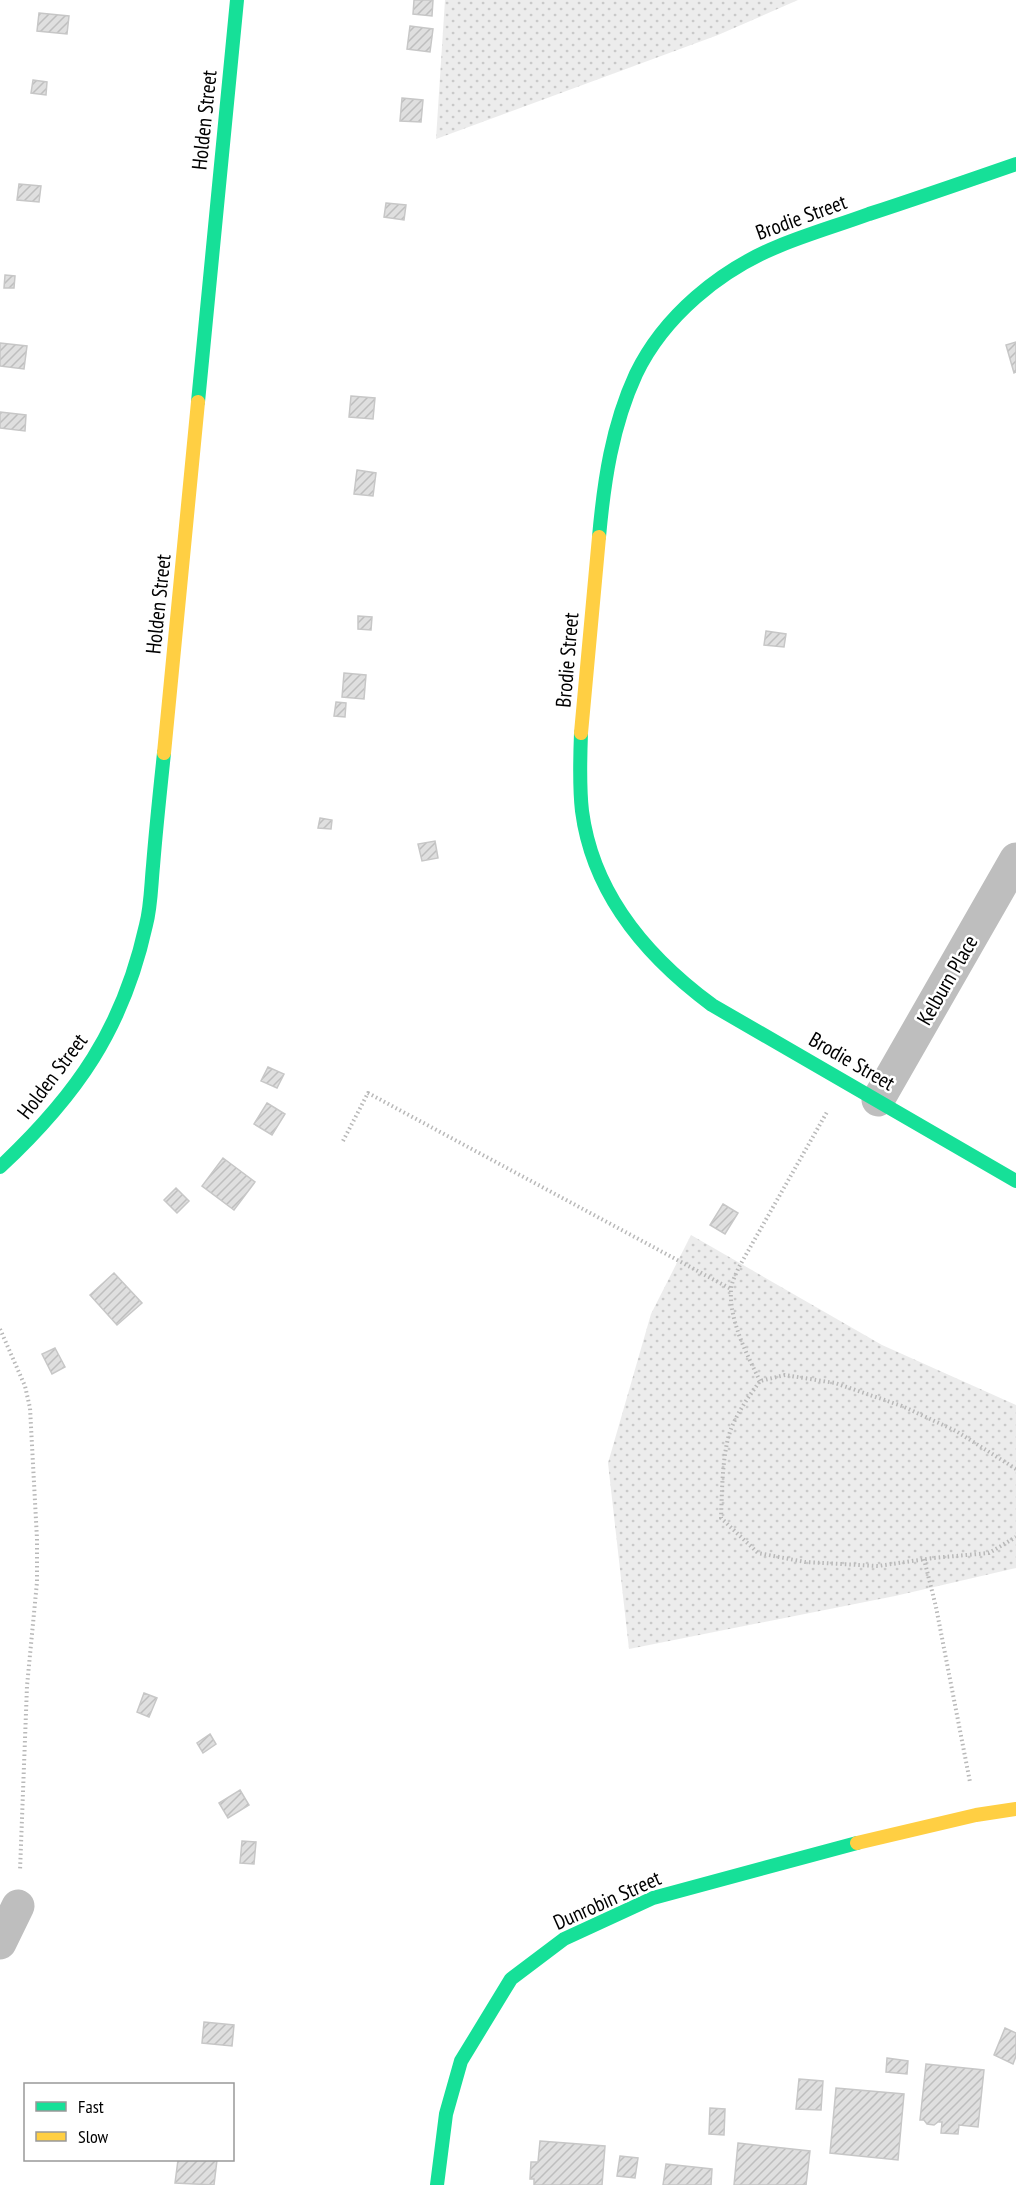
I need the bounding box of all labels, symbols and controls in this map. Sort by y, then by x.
street label: Holden Street [185,69,223,171]
street label: Brodie Street [752,188,850,246]
street label: Holden Street [139,553,177,655]
street label: Brodie Street [549,611,585,708]
street label: Kelburn Place [910,930,984,1030]
street label: Brodie Street [804,1026,900,1097]
street label: Holden Street [11,1028,93,1124]
street label: Dunrobin Street [549,1864,665,1936]
legend [24,2083,234,2161]
text: Fast [78,2095,104,2118]
text: Slow [78,2125,109,2148]

